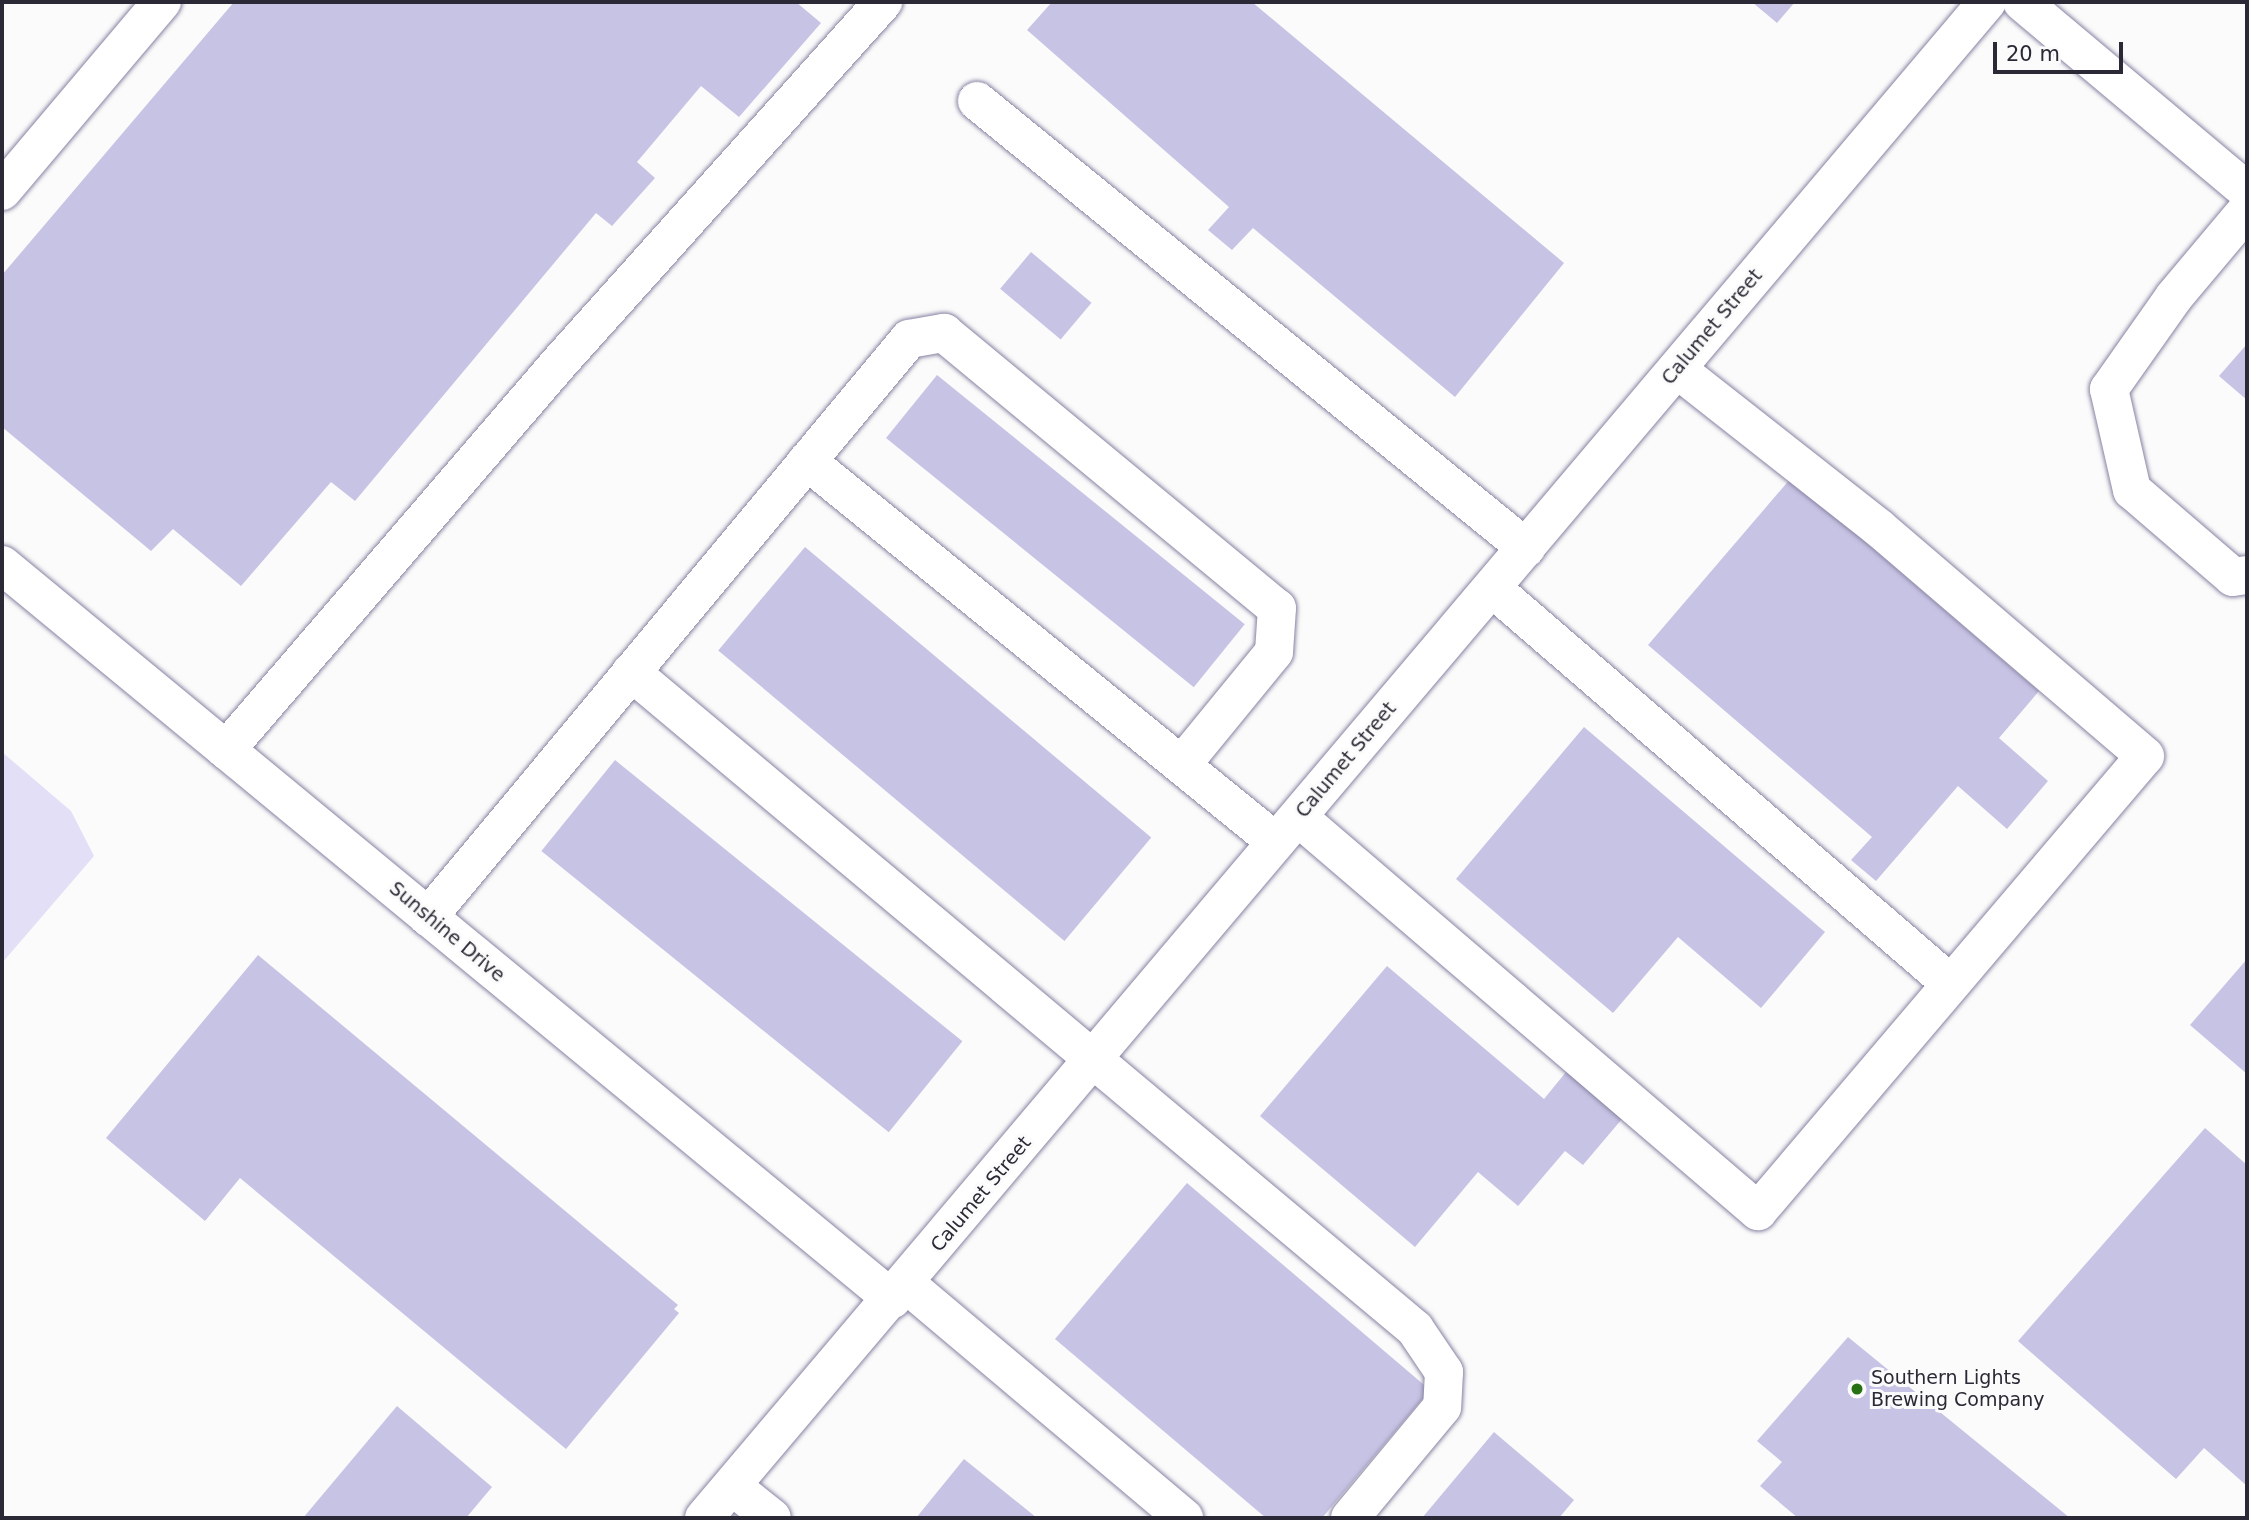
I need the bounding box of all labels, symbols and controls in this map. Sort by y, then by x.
scale bar [1997,28,2126,72]
text: 20 m [2006,42,2060,66]
street label: Calumet Street [1657,265,1767,389]
street label: Calumet Street [1291,698,1401,822]
street label: Sunshine Drive [385,877,509,987]
street label: Calumet Street [926,1132,1036,1256]
place label: Southern Lights Brewing Company [1871,1367,2044,1411]
marker: Southern Lights Brewing Company [1849,1381,1865,1397]

